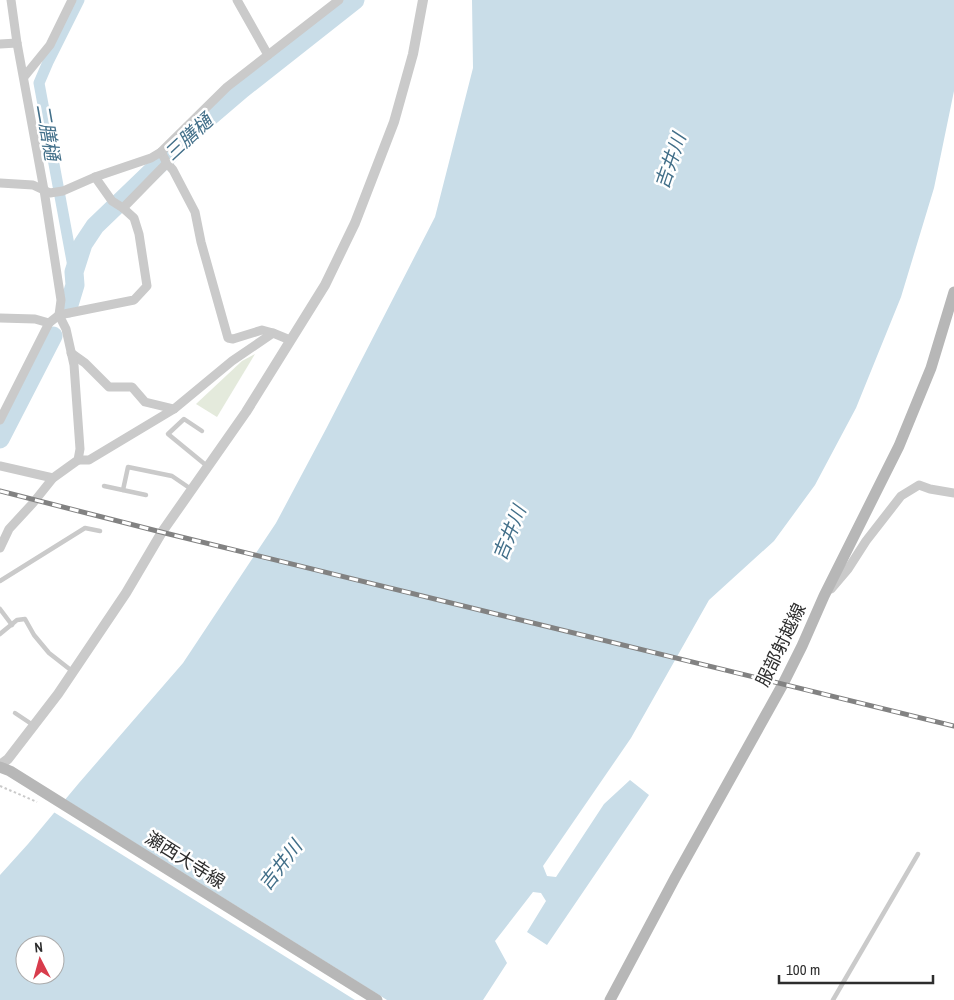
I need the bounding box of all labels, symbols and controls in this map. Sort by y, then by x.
water label: 二膳樋 [30,102,66,165]
water label: 三膳樋 [158,106,220,166]
water label: 吉井川 [648,128,692,192]
water label: 吉井川 [486,500,532,564]
street label: 服部射越線 [750,599,812,691]
street label: 瀬西大寺線 [140,825,230,894]
water label: 吉井川 [252,833,309,895]
north arrow [15,935,65,985]
text: N [34,938,44,956]
scale bar [779,952,933,984]
text: 100 m [786,959,820,980]

